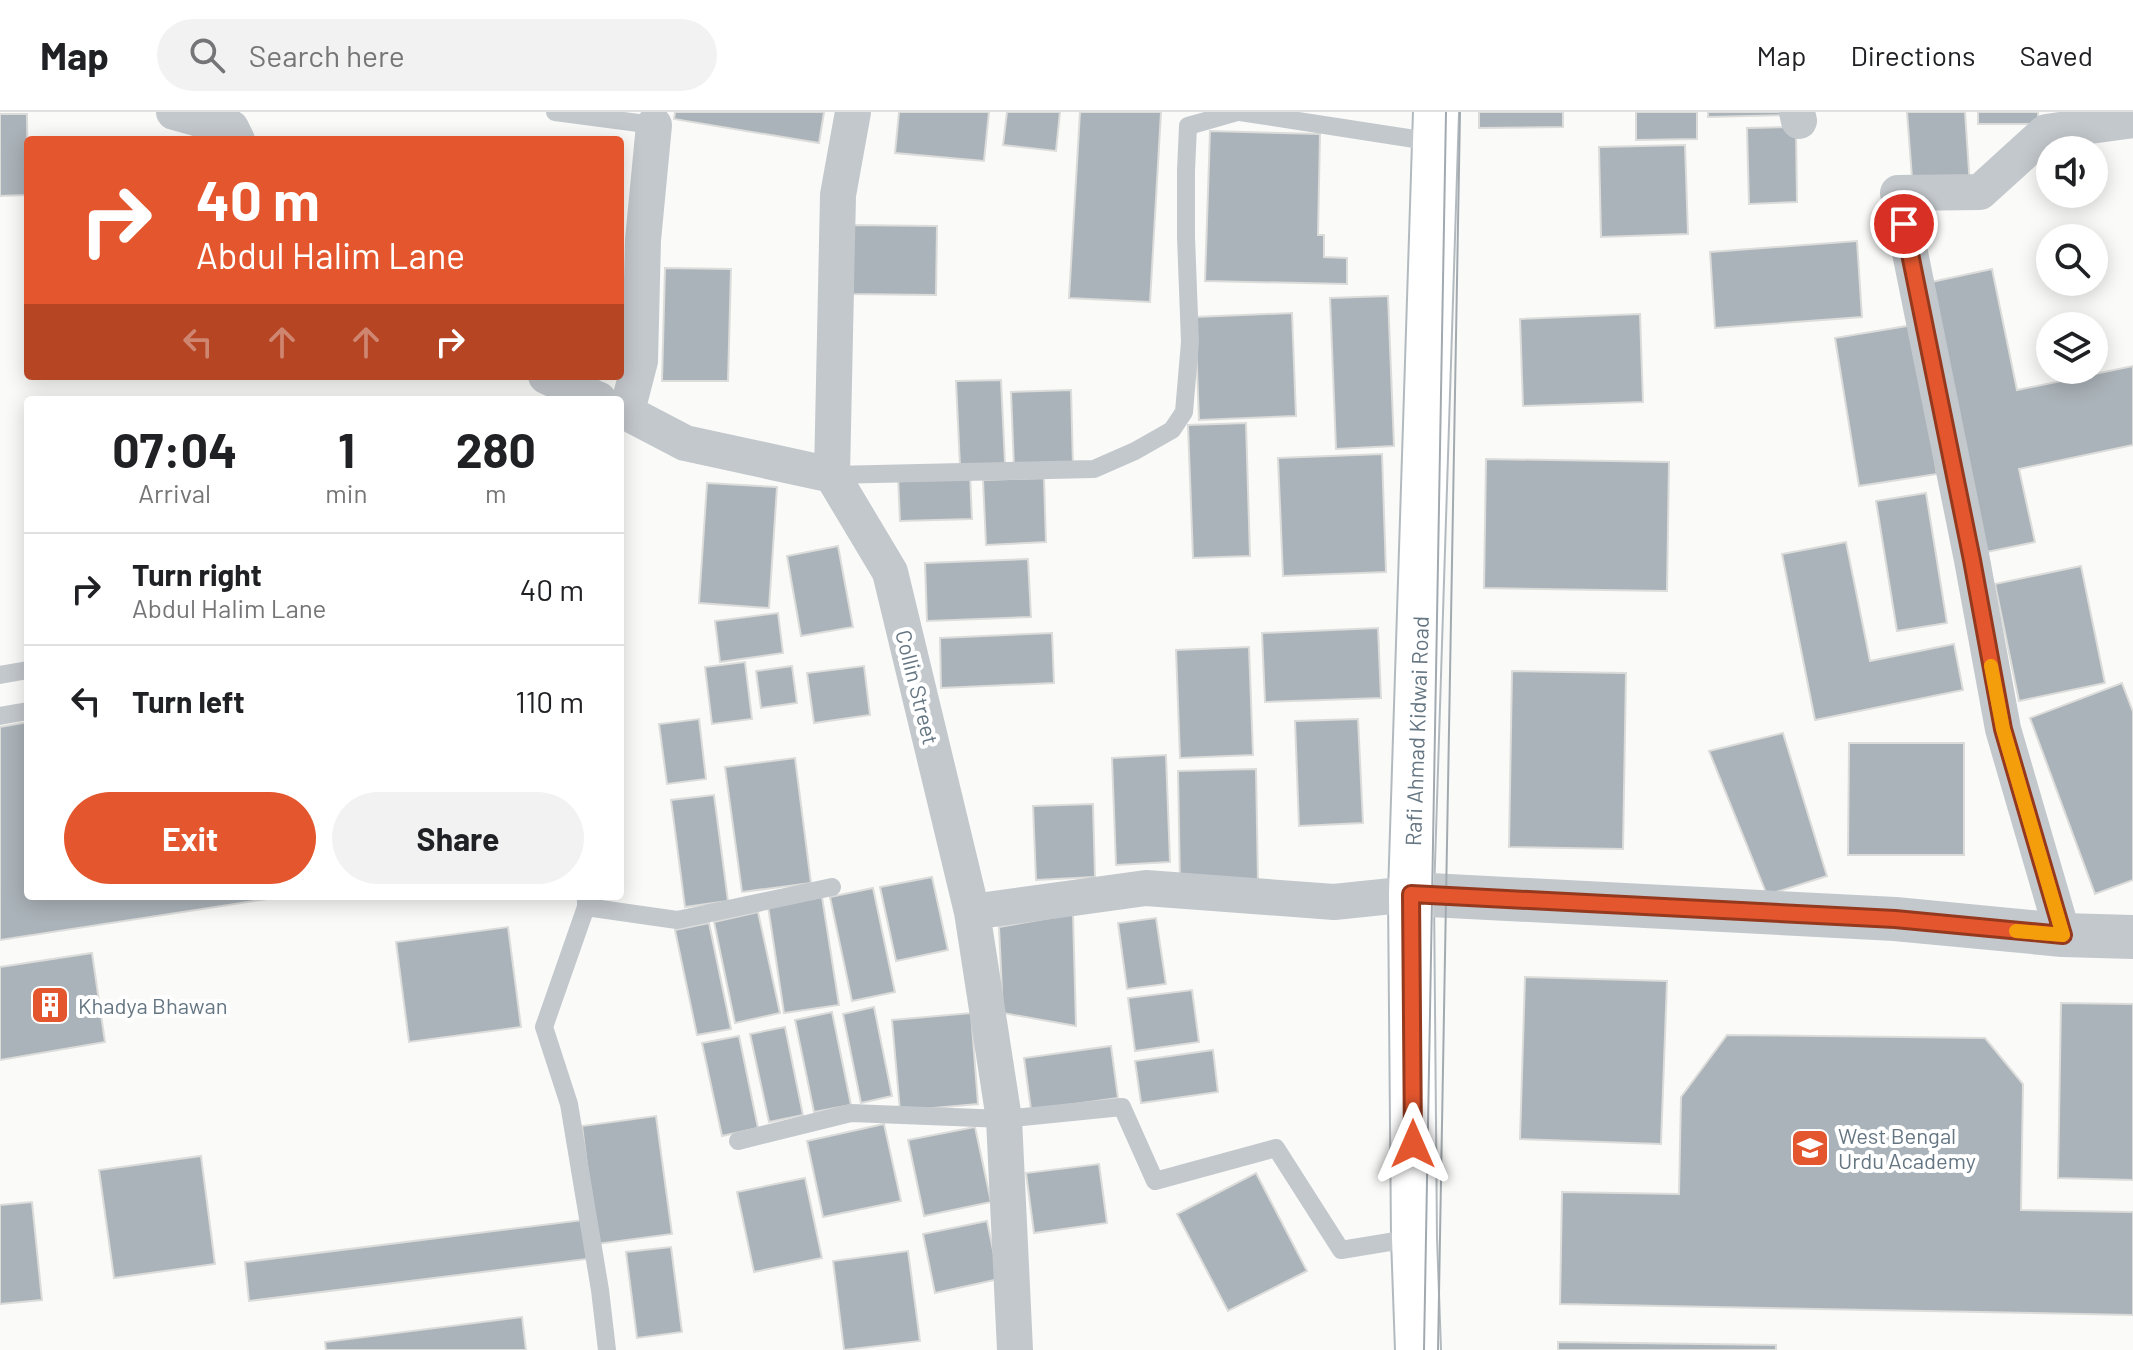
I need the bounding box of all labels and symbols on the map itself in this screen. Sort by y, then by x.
pin [1870,190,1938,258]
street label: Rafi Ahmad Kidwai Road [1399,616,1433,846]
street label: Collin Street [891,627,945,747]
building icon: Khadya Bhawan [29,984,71,1026]
place label: Khadya Bhawan [78,992,228,1018]
position arrow [1371,1102,1455,1186]
place label: West Bengal Urdu Academy [1838,1122,1976,1173]
school or university icon: West Bengal Urdu Academy [1789,1127,1831,1169]

